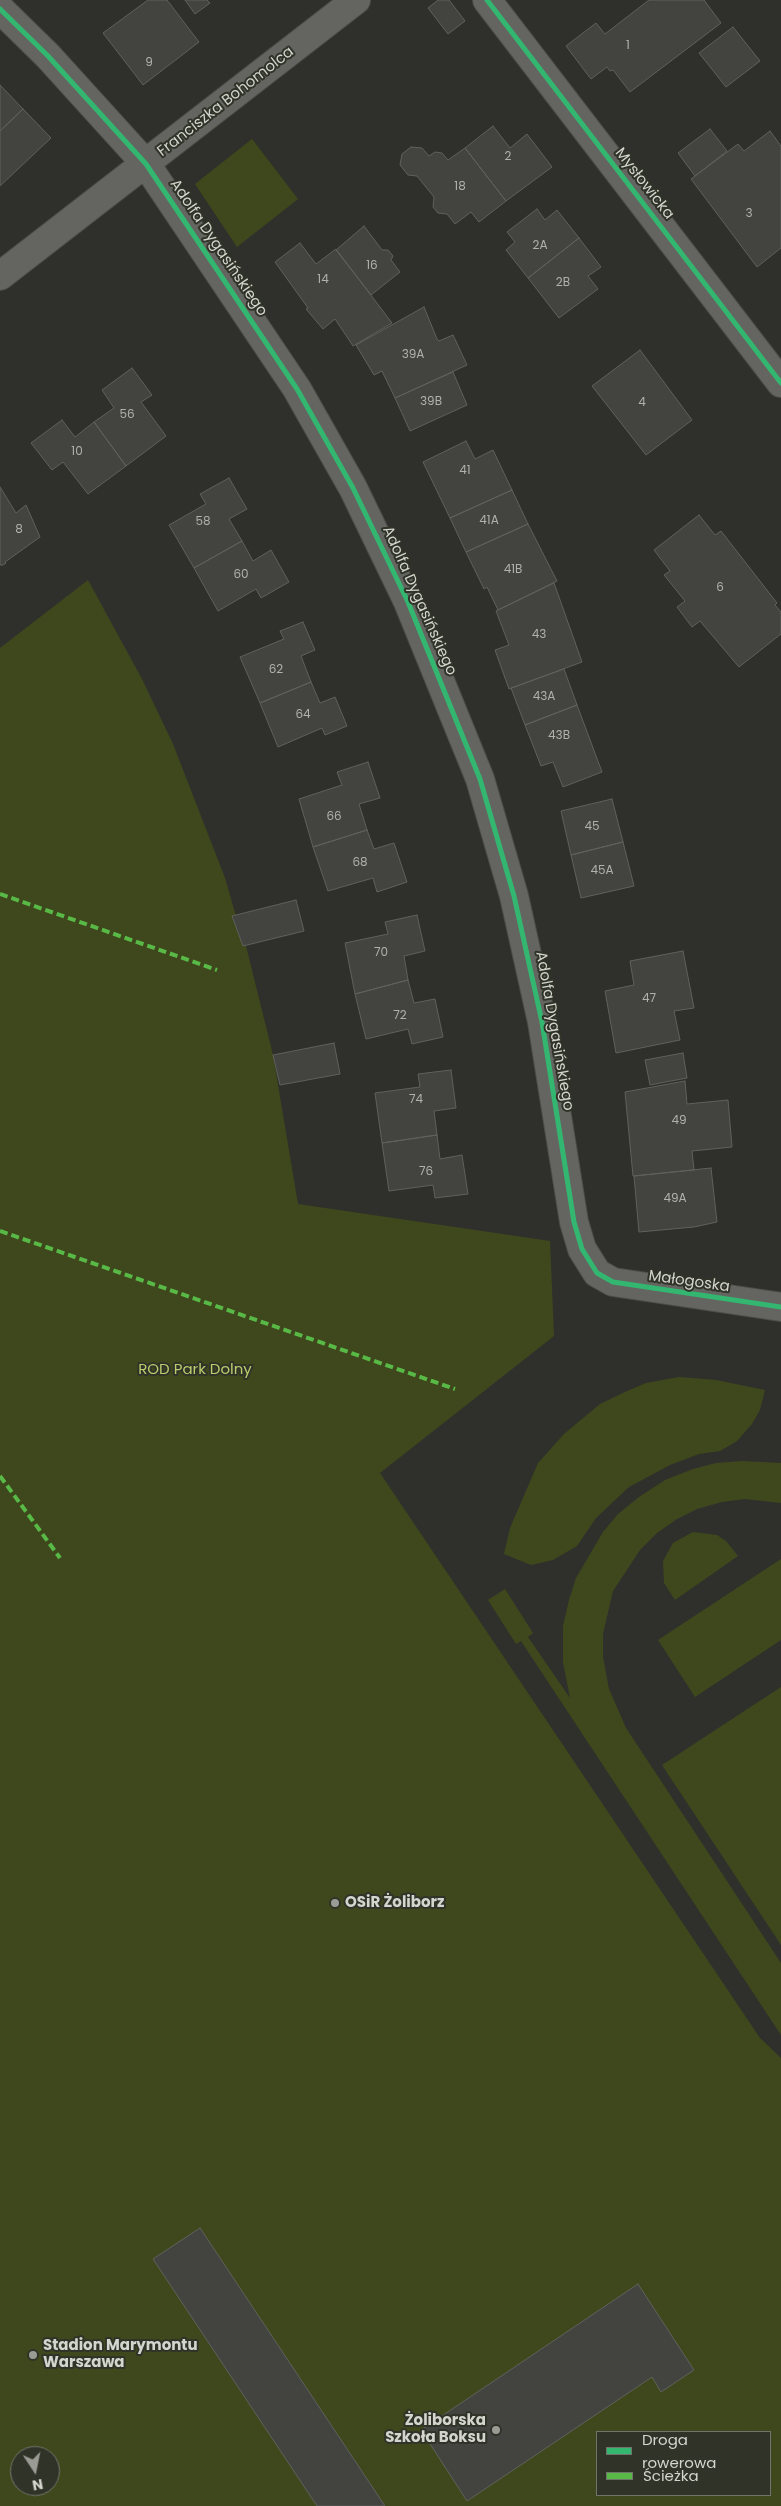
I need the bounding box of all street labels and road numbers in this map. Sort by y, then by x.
street label: Franciszka Bohomolca [154,43,298,161]
street label: Mysłowicka [611,145,677,223]
street label: Adolfa Dygasińskiego [165,176,271,320]
street label: Adolfa Dygasińskiego [378,524,460,678]
street label: Adolfa Dygasińskiego [531,950,577,1112]
street label: Małogoska [647,1267,731,1297]

